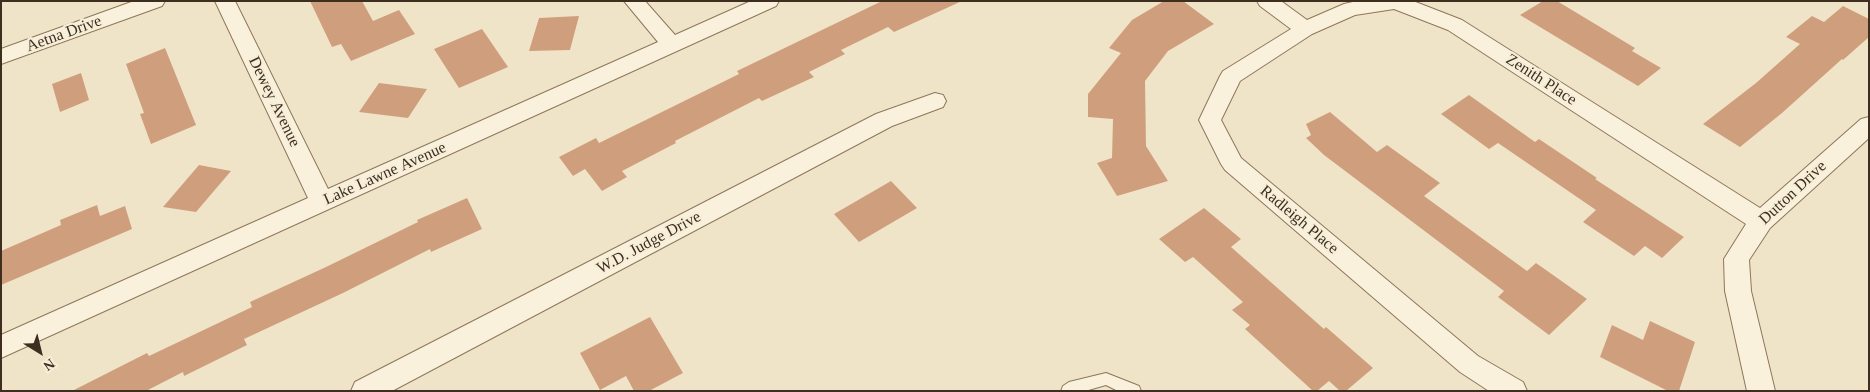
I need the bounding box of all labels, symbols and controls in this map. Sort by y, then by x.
street label: Aetna Drive [24,12,104,56]
street label: Zenith Place [1502,50,1580,110]
street label: Dewey Avenue [244,54,304,150]
street label: Lake Lawne Avenue [321,138,449,210]
street label: Dutton Drive [1755,157,1831,229]
street label: Radleigh Place [1256,182,1342,258]
street label: W.D. Judge Drive [594,208,704,278]
north arrow [15,327,65,377]
text: N [41,355,58,374]

